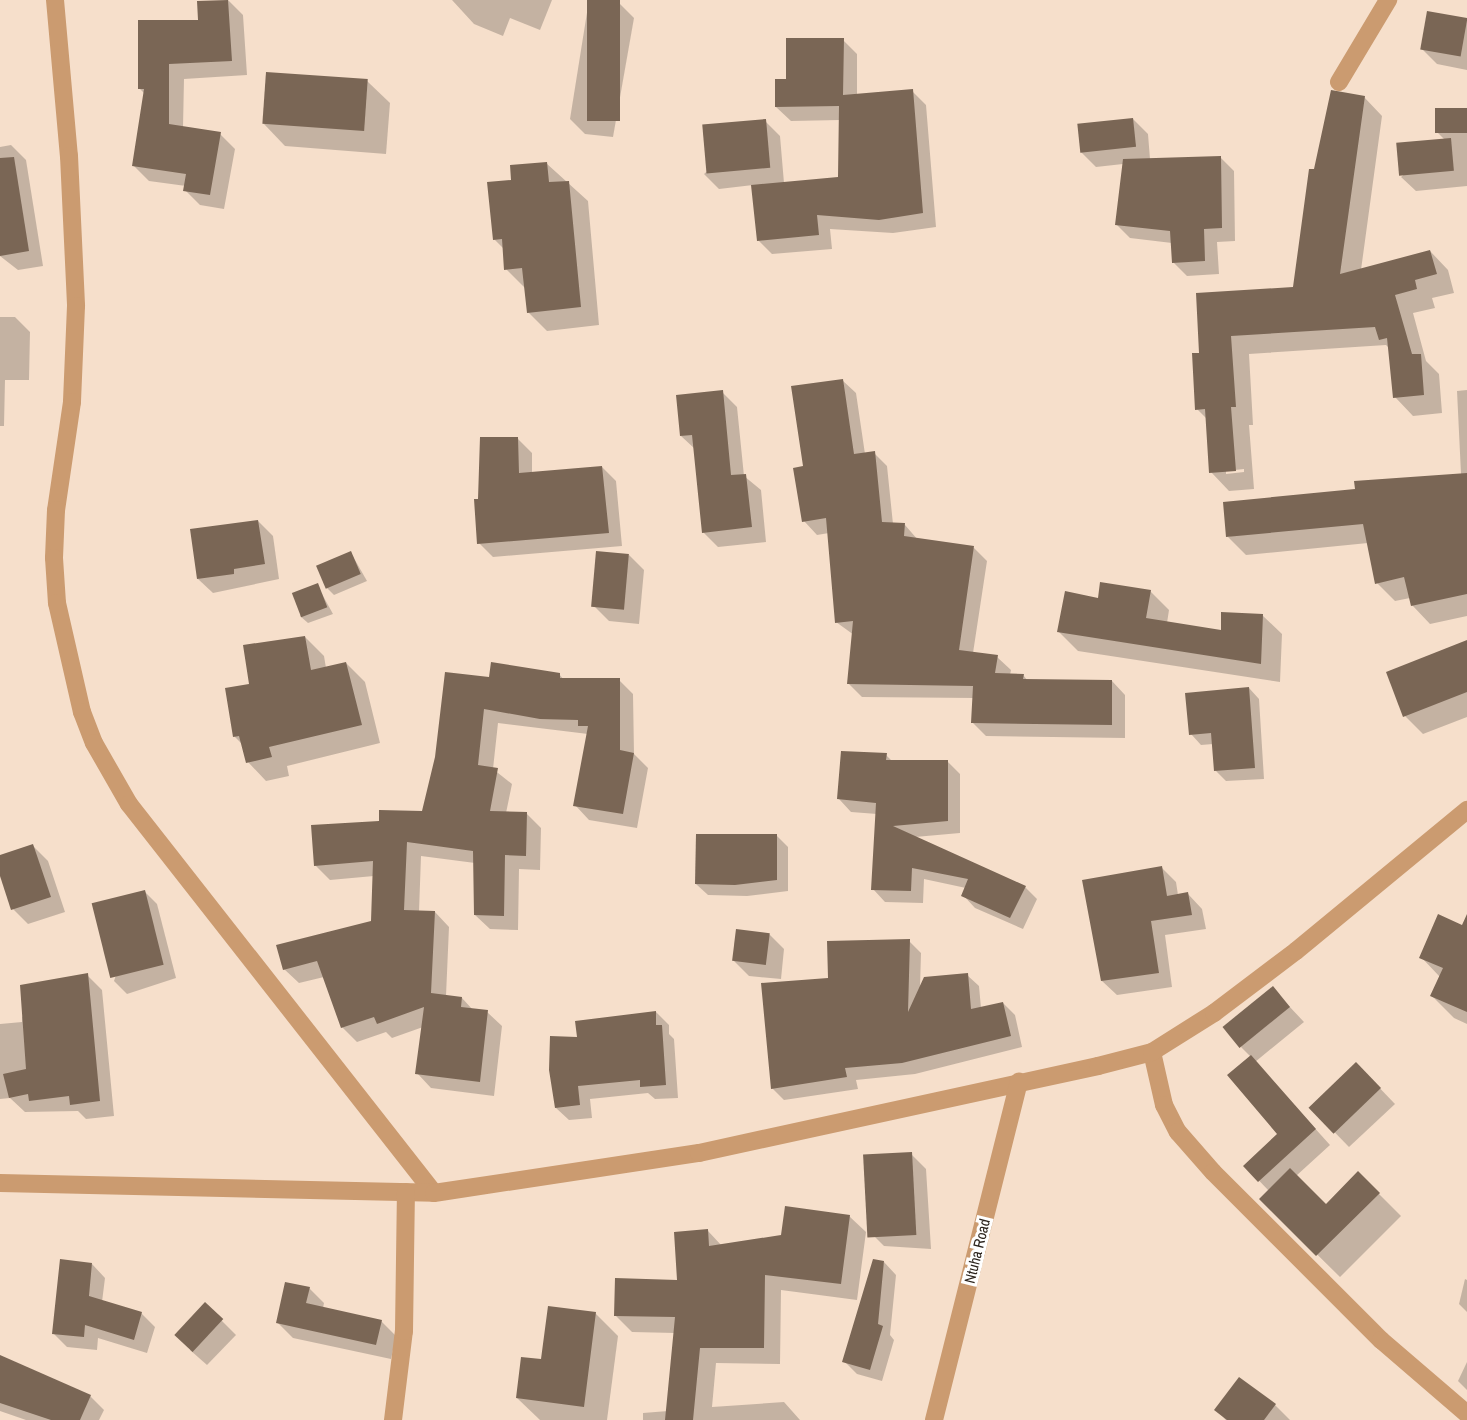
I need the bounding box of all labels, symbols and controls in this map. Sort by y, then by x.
street label: Ntuha Road [960,1217,994,1285]

